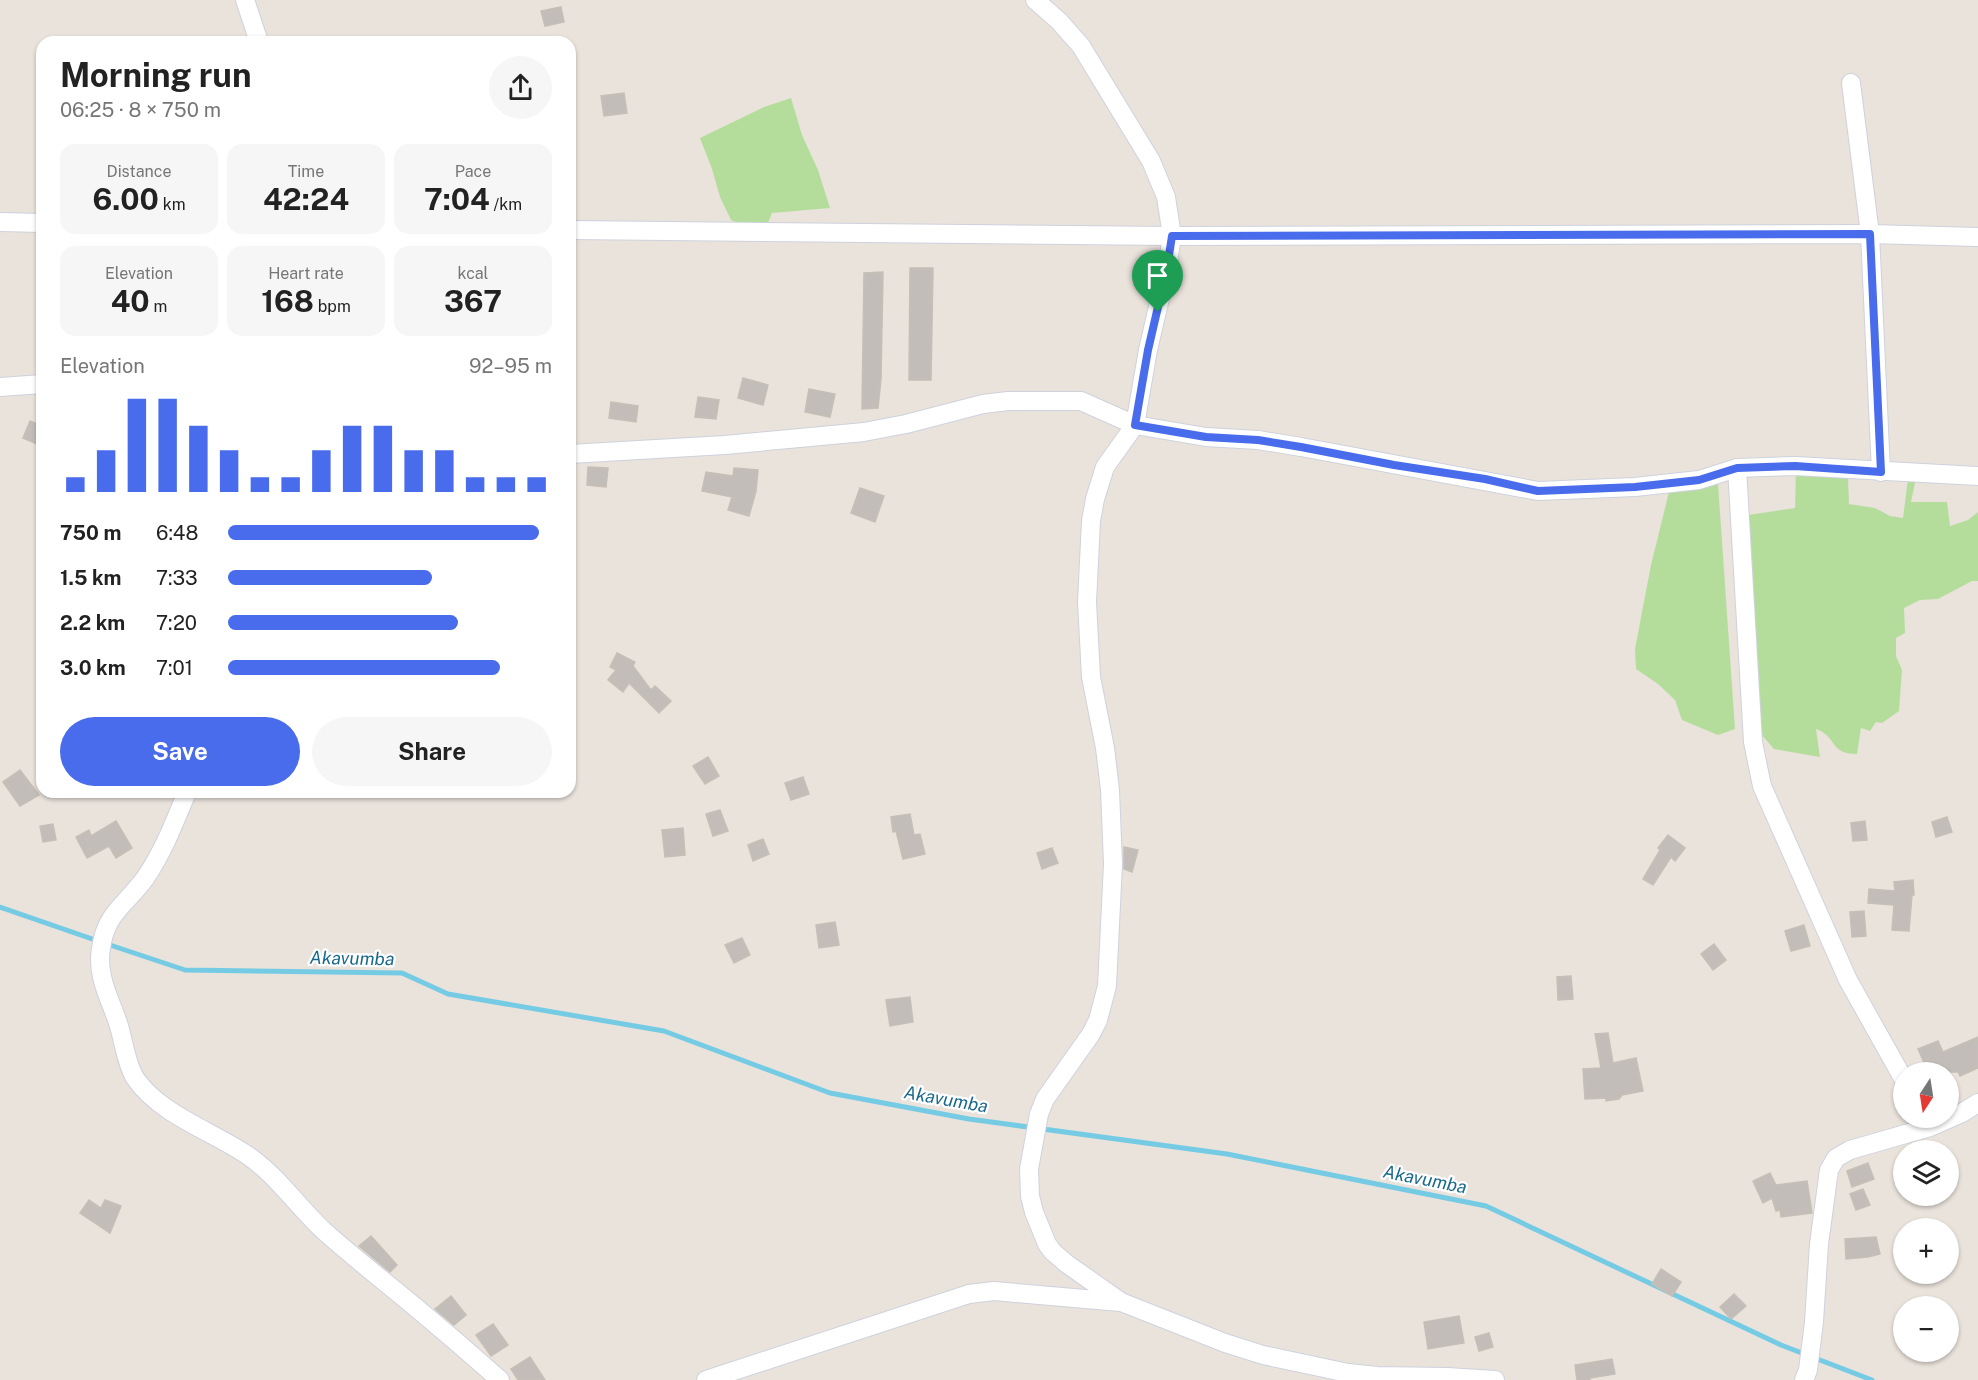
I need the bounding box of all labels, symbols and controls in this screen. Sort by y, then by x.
text: Morning run [60,56,252,94]
button: share [489,56,552,119]
text: 06:25 · 8 × 750 m [60,98,221,122]
text: Distance [107,162,171,181]
text: Time [288,162,324,181]
text: Pace [455,162,491,181]
text: 6.00 [92,181,159,217]
text: 42:24 [263,181,349,217]
text: 7:04 [424,181,490,217]
text: km [159,195,186,214]
text: /km [490,195,522,214]
pin [1132,250,1183,312]
icon: arrive [1141,259,1174,292]
text: Elevation [105,264,173,283]
text: Heart rate [268,264,344,283]
text: kcal [458,264,488,283]
text: 40 [111,283,150,319]
text: 168 [261,283,314,319]
text: 367 [444,283,502,319]
text: m [150,297,167,316]
text: bpm [314,297,351,316]
text: Elevation [60,354,145,378]
text: 92–95 m [469,354,552,378]
text: 750 m [60,521,121,545]
text: 6:48 [156,521,198,545]
text: 1.5 km [60,566,121,590]
text: 7:33 [156,566,198,590]
text: 2.2 km [60,611,125,635]
text: 7:20 [156,611,197,635]
text: 3.0 km [60,656,126,680]
text: 7:01 [156,656,193,680]
button: Save [60,717,300,786]
button: Share [312,717,552,786]
water label: Akavumba [309,947,395,969]
north arrow [1893,1062,1959,1128]
map controls [1893,1062,1959,1362]
water label: Akavumba [902,1081,990,1117]
button: layers [1893,1140,1959,1206]
water label: Akavumba [1381,1161,1469,1197]
button: + [1893,1218,1959,1284]
button: − [1893,1296,1959,1362]

